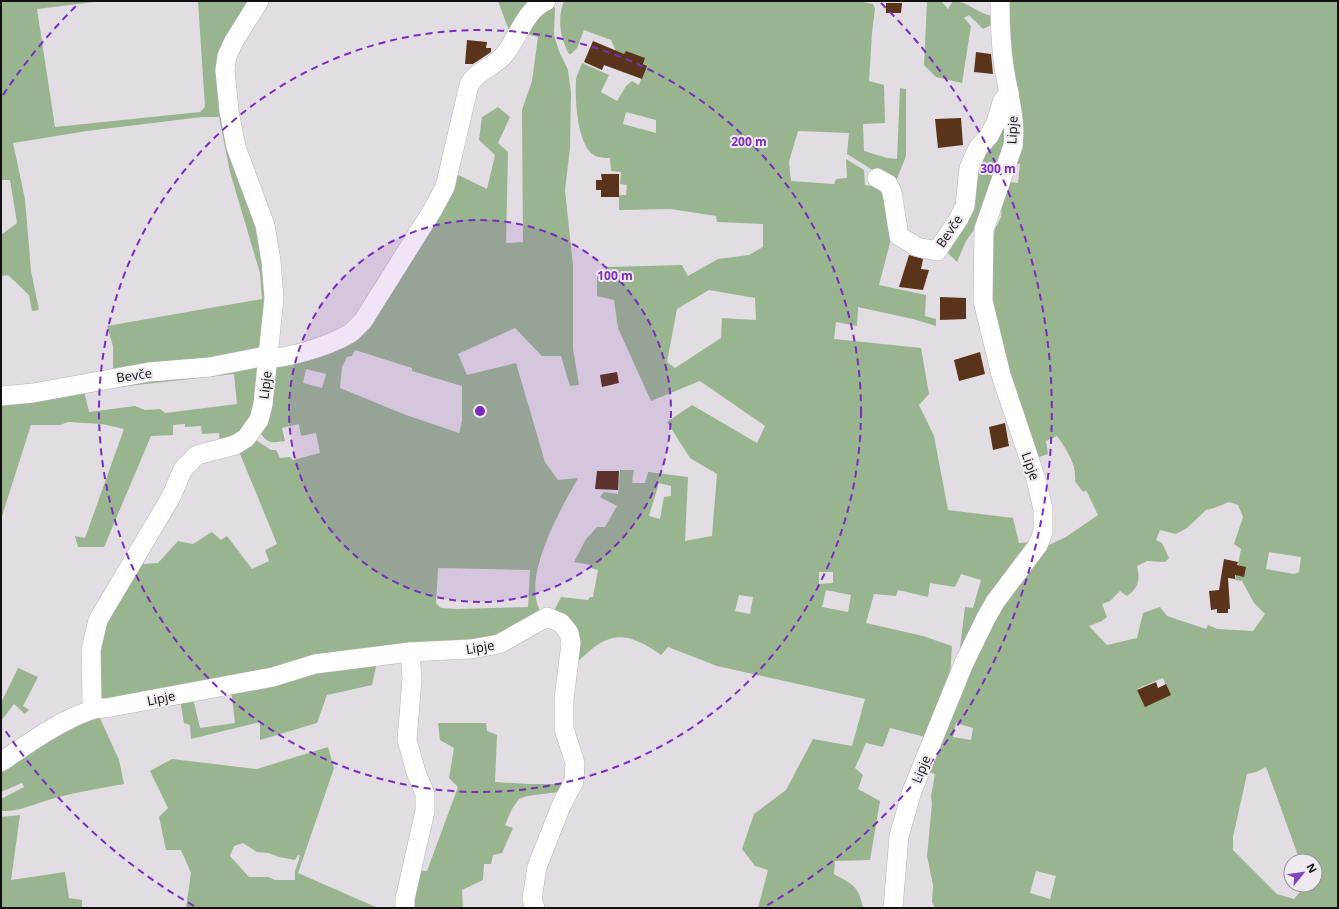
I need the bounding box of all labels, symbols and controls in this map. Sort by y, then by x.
street label: Lipje [1002,115,1022,145]
text: 200 m [731,133,767,150]
text: 300 m [980,160,1016,177]
street label: Bevče [932,211,966,251]
text: 100 m [597,267,633,284]
street label: Bevče [115,364,153,386]
street label: Lipje [254,370,276,400]
centre of rings [473,404,487,418]
street label: Lipje [1018,450,1044,482]
street label: Lipje [464,636,496,658]
street label: Lipje [145,686,177,710]
street label: Lipje [907,752,935,786]
north arrow [1283,853,1323,893]
text: N [1303,860,1321,875]

